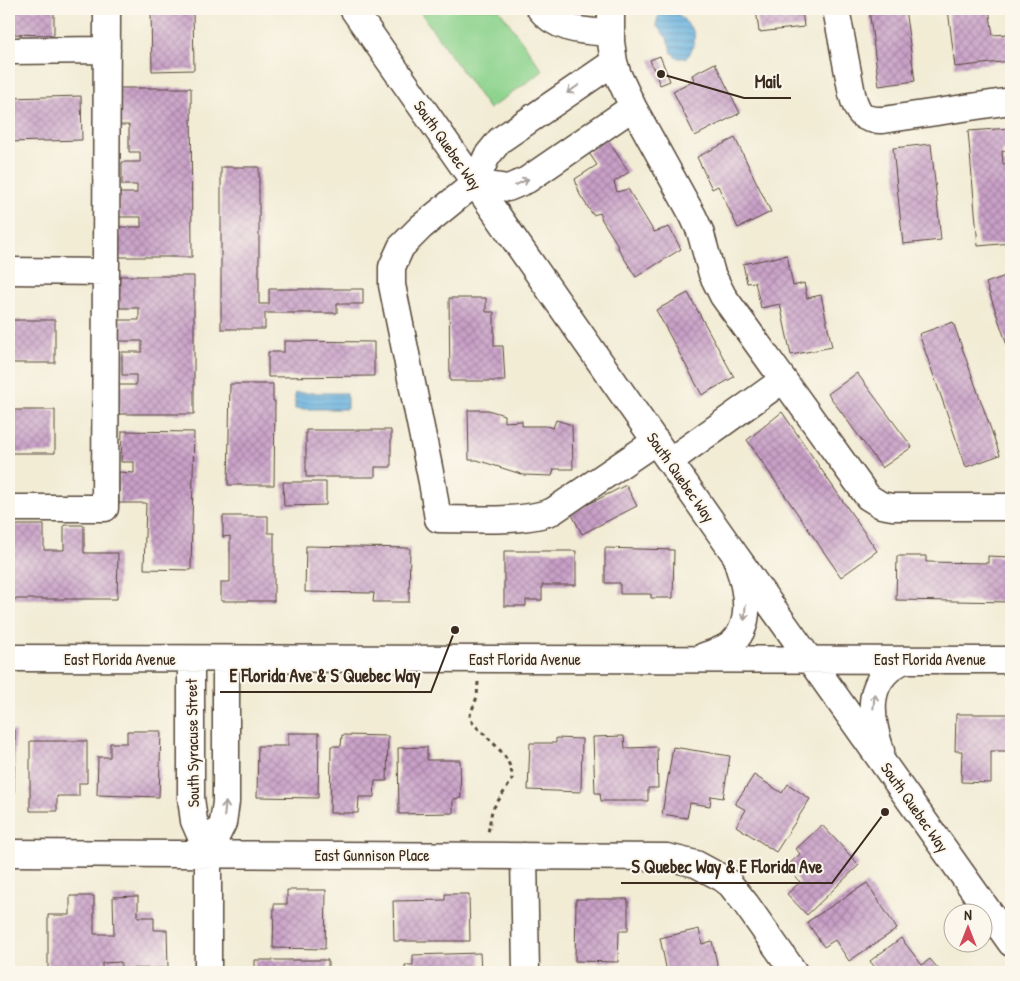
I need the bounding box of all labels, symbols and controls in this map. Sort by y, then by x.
callout: Mail [744,65,791,98]
text: Mail [755,69,783,94]
one-way arrow [567,84,581,94]
street label: South Quebec Way [409,96,487,195]
one-way arrow [514,176,529,186]
street label: South Quebec Way [642,428,720,527]
one-way arrow [740,605,750,621]
street label: East Florida Avenue [64,648,177,670]
street label: East Florida Avenue [469,648,582,670]
street label: East Florida Avenue [874,648,987,670]
callout: E Florida Ave & S Quebec Way [220,659,431,692]
text: E Florida Ave & S Quebec Way [229,663,421,689]
street label: South Syracuse Street [180,678,204,808]
one-way arrow [869,693,879,709]
street label: South Quebec Way [876,758,954,857]
one-way arrow [221,801,230,817]
street label: East Gunnison Place [314,844,430,866]
callout: S Quebec Way & E Florida Ave [621,850,832,883]
text: S Quebec Way & E Florida Ave [631,854,823,880]
north arrow [942,904,992,954]
text: N [964,905,972,924]

